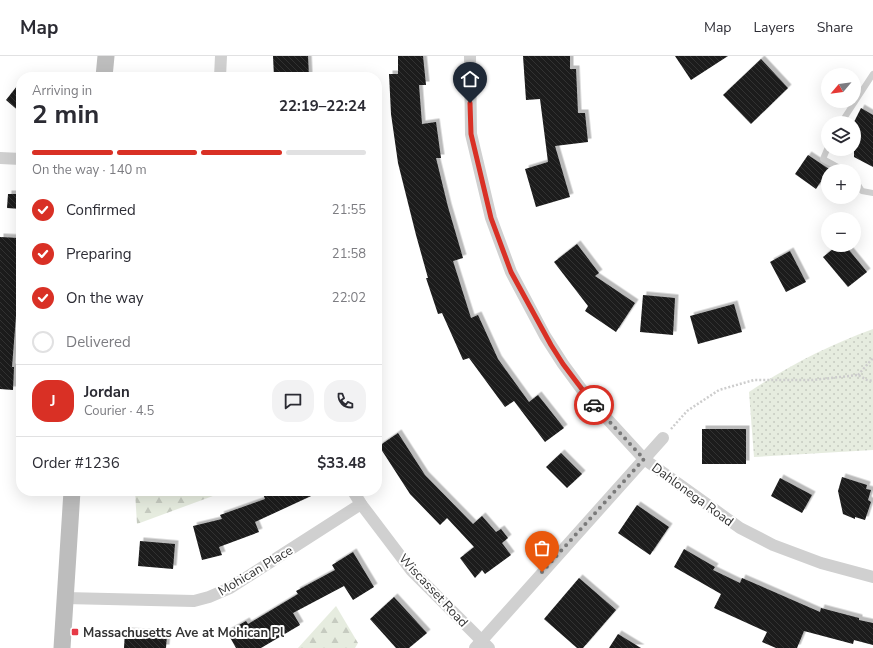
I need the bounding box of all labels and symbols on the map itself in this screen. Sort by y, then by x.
pin [453,62,487,103]
north arrow [821,68,861,108]
courier [574,385,614,425]
street label: Dahlonega Road [648,459,737,531]
pin [525,531,559,572]
street label: Mohican Place [215,541,296,600]
street label: Wiscasset Road [395,550,472,631]
place label: Massachusetts Ave at Mohican Pl [83,624,285,642]
marker: Massachusetts Ave at Mohican Pl [70,627,80,637]

